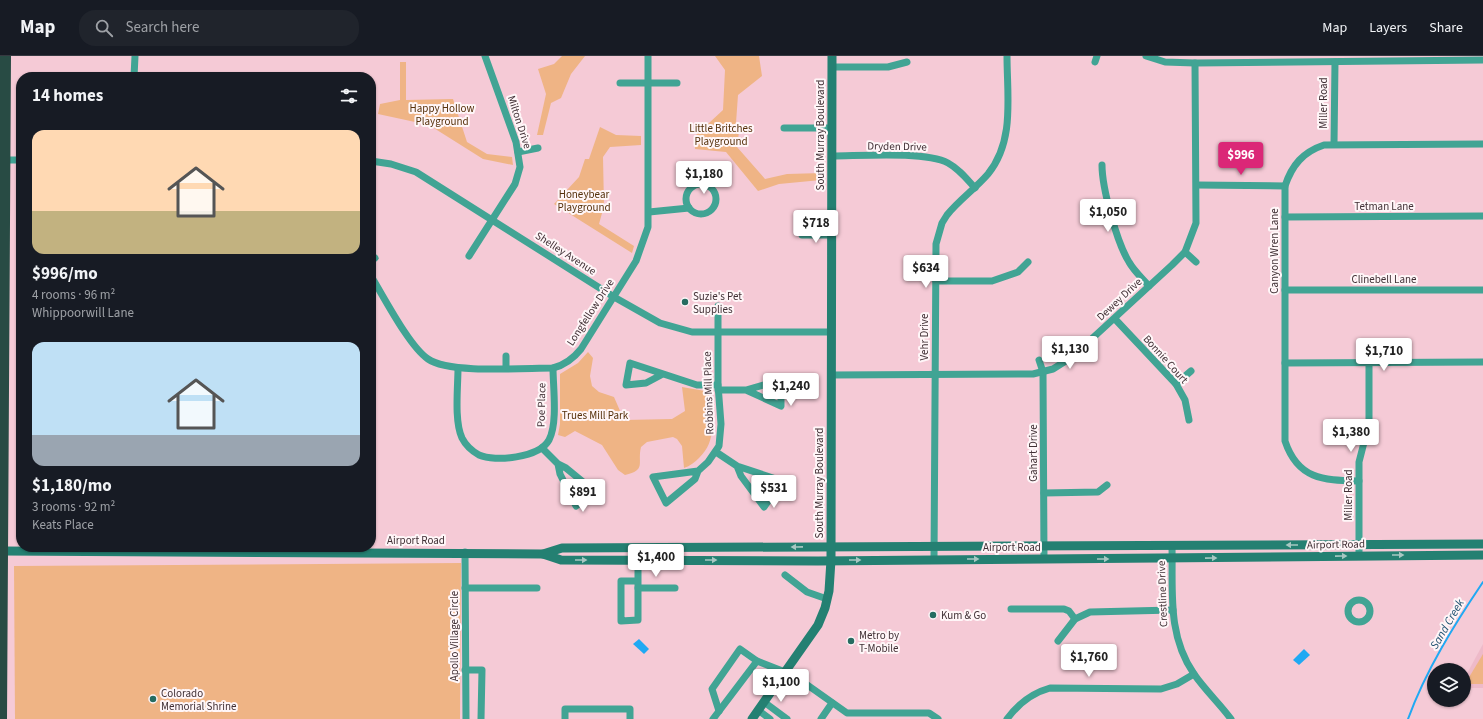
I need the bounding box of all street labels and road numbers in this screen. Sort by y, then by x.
street label: Miller Road [1316,77,1331,129]
street label: South Murray Boulevard [813,80,828,190]
street label: Milton Drive [504,94,535,151]
street label: Dryden Drive [867,138,927,155]
street label: Tetman Lane [1354,199,1414,214]
street label: Canyon Wren Lane [1267,208,1282,294]
street label: Shelley Avenue [532,228,599,279]
street label: Clinebell Lane [1352,272,1417,287]
street label: Dewey Drive [1093,274,1146,324]
street label: Longfellow Drive [563,276,618,349]
street label: Vehr Drive [917,313,932,360]
street label: Bonnie Court [1140,332,1192,387]
street label: Robbins Mill Place [700,351,717,435]
street label: Poe Place [534,382,549,427]
street label: Gahart Drive [1026,424,1041,482]
street label: South Murray Boulevard [812,428,827,538]
street label: Miller Road [1341,469,1356,521]
street label: Airport Road [387,533,445,548]
street label: Airport Road [1307,536,1365,553]
street label: Airport Road [983,540,1041,555]
street label: Crestline Drive [1154,560,1171,628]
street label: Apollo Village Circle [447,590,462,681]

